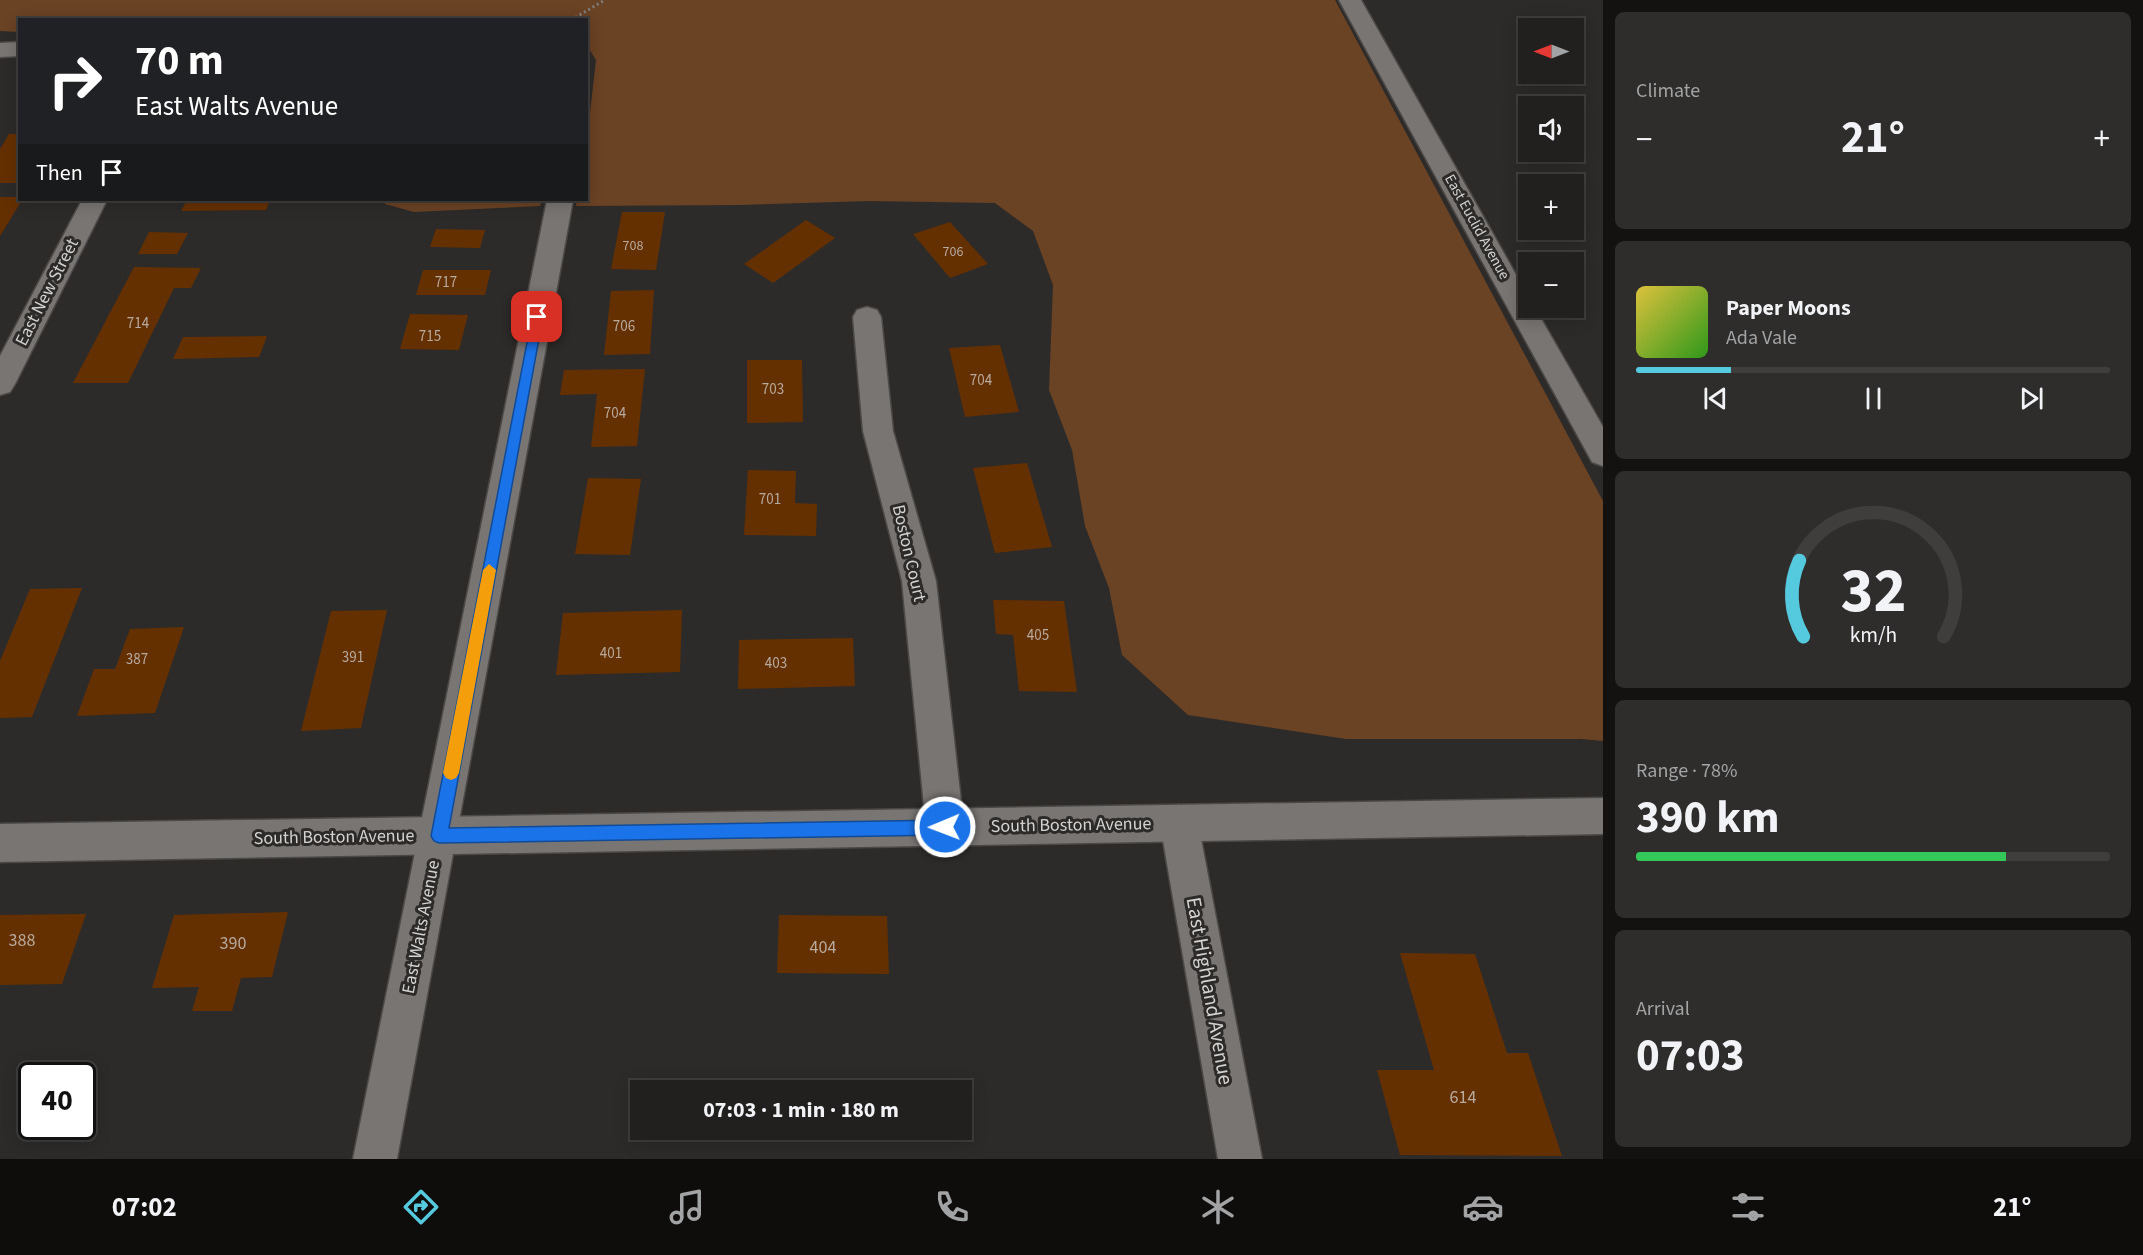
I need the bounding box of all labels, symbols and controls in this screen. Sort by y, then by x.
north arrow [1518,18,1584,84]
map controls [1518,18,1584,318]
text: 70 m [135,31,224,91]
icon: right [36,42,114,120]
text: Climate [1636,77,1700,105]
text: East Walts Avenue [135,87,338,126]
button: sound [1518,96,1584,162]
text: 21° [1841,106,1905,170]
text: − [1636,116,1652,163]
text: + [2094,116,2110,163]
icon: arrive [95,156,128,189]
text: Then [36,157,83,189]
street label: East Euclid Avenue [1439,171,1515,283]
button: + [1518,174,1584,240]
street label: East New Street [9,234,85,350]
house number: 708 [623,236,643,256]
house number: 706 [943,242,963,262]
button: − [1518,252,1584,318]
house number: 717 [435,272,457,293]
pin [511,291,562,342]
text: Paper Moons [1726,292,1851,324]
icon: arrive [520,300,553,333]
house number: 714 [127,313,150,334]
house number: 706 [613,316,635,337]
text: Ada Vale [1726,324,1797,352]
house number: 715 [419,326,441,347]
house number: 704 [970,370,993,391]
house number: 703 [762,379,784,400]
icon: previous [1699,382,1732,415]
icon: pause [1857,382,1890,415]
icon: next [2015,382,2048,415]
house number: 704 [604,403,627,424]
house number: 701 [759,489,781,510]
street label: Boston Court [886,502,932,604]
text: 32 [1840,547,1906,636]
text: km/h [1849,620,1897,651]
house number: 405 [1027,625,1049,646]
house number: 401 [600,643,622,664]
house number: 391 [342,647,364,668]
house number: 387 [126,649,148,670]
house number: 403 [765,653,787,674]
text: Range · 78% [1636,757,1737,785]
text: 390 km [1636,786,1780,850]
position arrow [913,795,977,859]
street label: South Boston Avenue [990,811,1152,839]
street label: South Boston Avenue [253,823,415,851]
street label: East Walts Avenue [396,858,446,996]
street label: East Highland Avenue [1179,895,1241,1087]
house number: 388 [9,928,35,953]
house number: 390 [220,931,246,956]
house number: 404 [810,935,836,960]
text: Arrival [1636,995,1690,1023]
text: 07:03 [1636,1024,1745,1088]
speed limit sign: 40 [18,1062,96,1140]
house number: 614 [1450,1085,1476,1110]
text: 07:03 · 1 min · 180 m [703,1094,899,1126]
icon: directions [400,1186,442,1228]
icon: music [666,1186,708,1228]
icon: phone [931,1186,973,1228]
icon: climate [1197,1186,1239,1228]
icon: car [1462,1186,1504,1228]
icon: filters [1727,1186,1769,1228]
text: 07:02 [112,1188,177,1227]
text: 21° [1993,1188,2031,1227]

